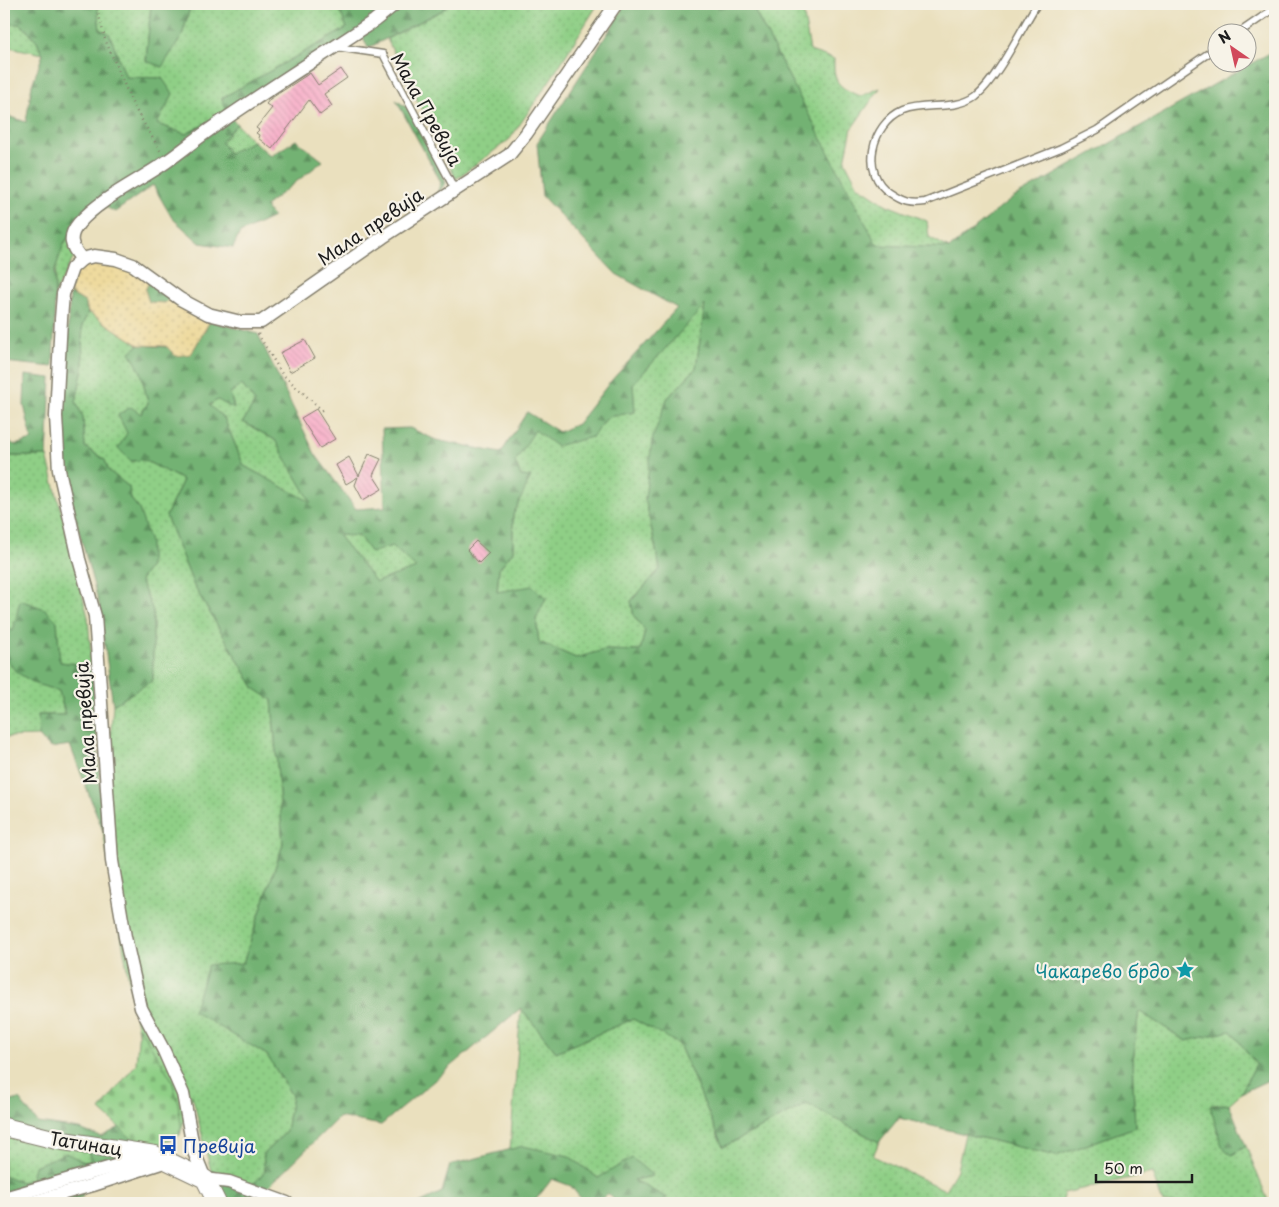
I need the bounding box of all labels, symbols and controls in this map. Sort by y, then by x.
north arrow [1206,22,1256,72]
text: N [1214,25,1235,49]
street label: Мала Превија [385,47,470,171]
street label: Мала превија [312,180,429,271]
street label: Мала превија [67,660,103,785]
place label: Чакарево брдо [1035,957,1170,984]
place icon: Чакарево брдо [1174,959,1196,981]
street label: Татинац [48,1124,124,1162]
place label: Превија [183,1132,256,1159]
bus stop icon: Превија [157,1134,179,1156]
scale bar [1096,1152,1193,1184]
text: 50 m [1104,1156,1143,1179]

